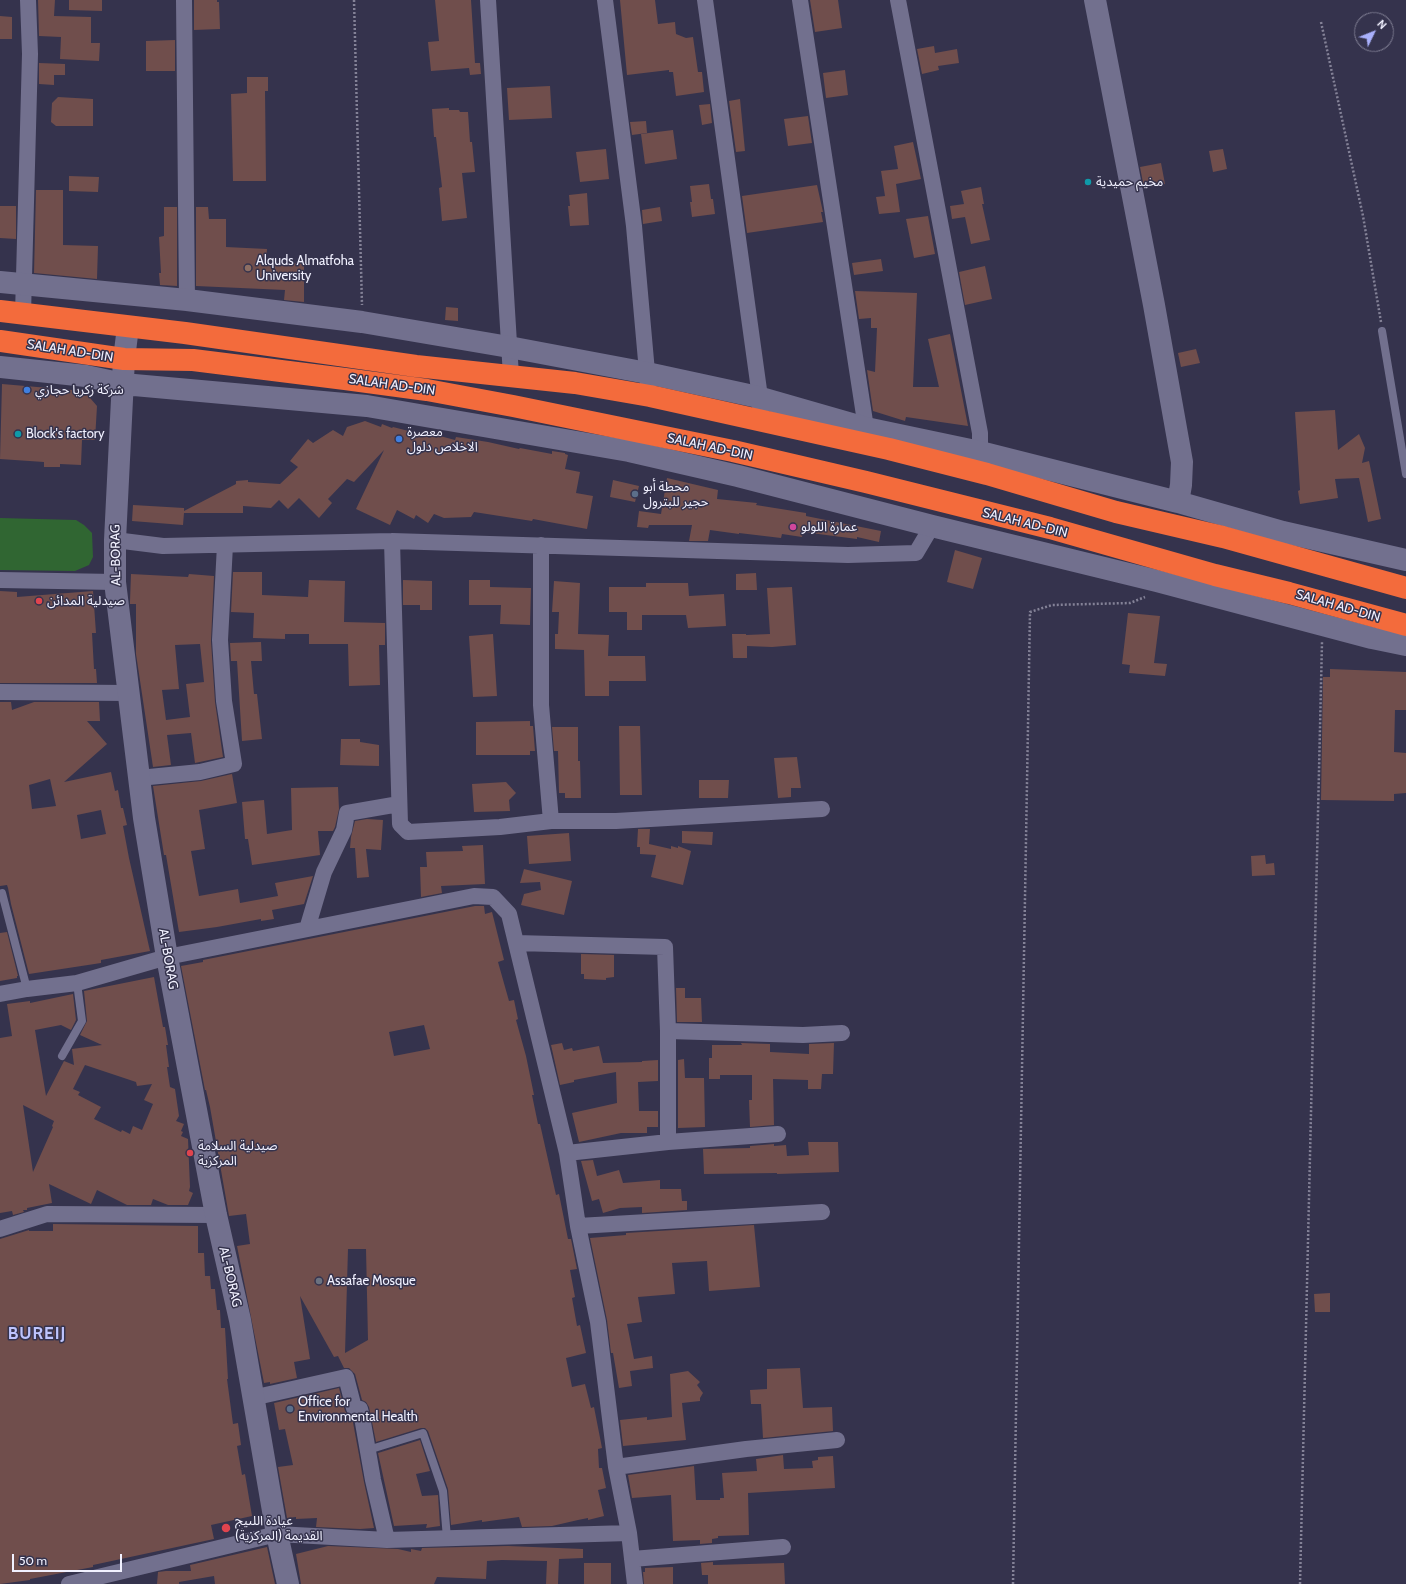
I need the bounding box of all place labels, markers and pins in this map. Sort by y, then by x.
place label: مخيم حميدية [1096,174,1163,190]
marker: مخيم حميدية [1083,177,1093,187]
place label: Alquds Almatfoha University [256,253,354,284]
marker: Alquds Almatfoha University [243,263,253,273]
place label: شركة زكريا حجازي [35,382,124,398]
marker: شركة زكريا حجازي [22,385,32,395]
place label: معصرة الاخلاص دلول [407,424,478,455]
place label: Block's factory [26,426,104,442]
marker: Block's factory [13,429,23,439]
marker: معصرة الاخلاص دلول [394,434,404,444]
place label: محطة أبو حجير للبترول [643,479,708,510]
marker: محطة أبو حجير للبترول [630,489,640,499]
place label: عمارة اللولو [801,519,857,535]
marker: عمارة اللولو [788,522,798,532]
place label: صيدلية المدائن [47,593,125,609]
marker: صيدلية المدائن [34,596,44,606]
place label: صيدلية السلامة المركزية [198,1138,277,1169]
marker: صيدلية السلامة المركزية [185,1148,195,1158]
place label: Assafae Mosque [327,1273,416,1289]
marker: Assafae Mosque [314,1276,324,1286]
place label: Office for Environmental Health [298,1394,418,1425]
marker: Office for Environmental Health [285,1404,295,1414]
place label: عيادة اللىيج القديمة (المركزية) [235,1513,323,1544]
marker: عيادة اللىيج القديمة (المركزية) [220,1522,232,1534]

